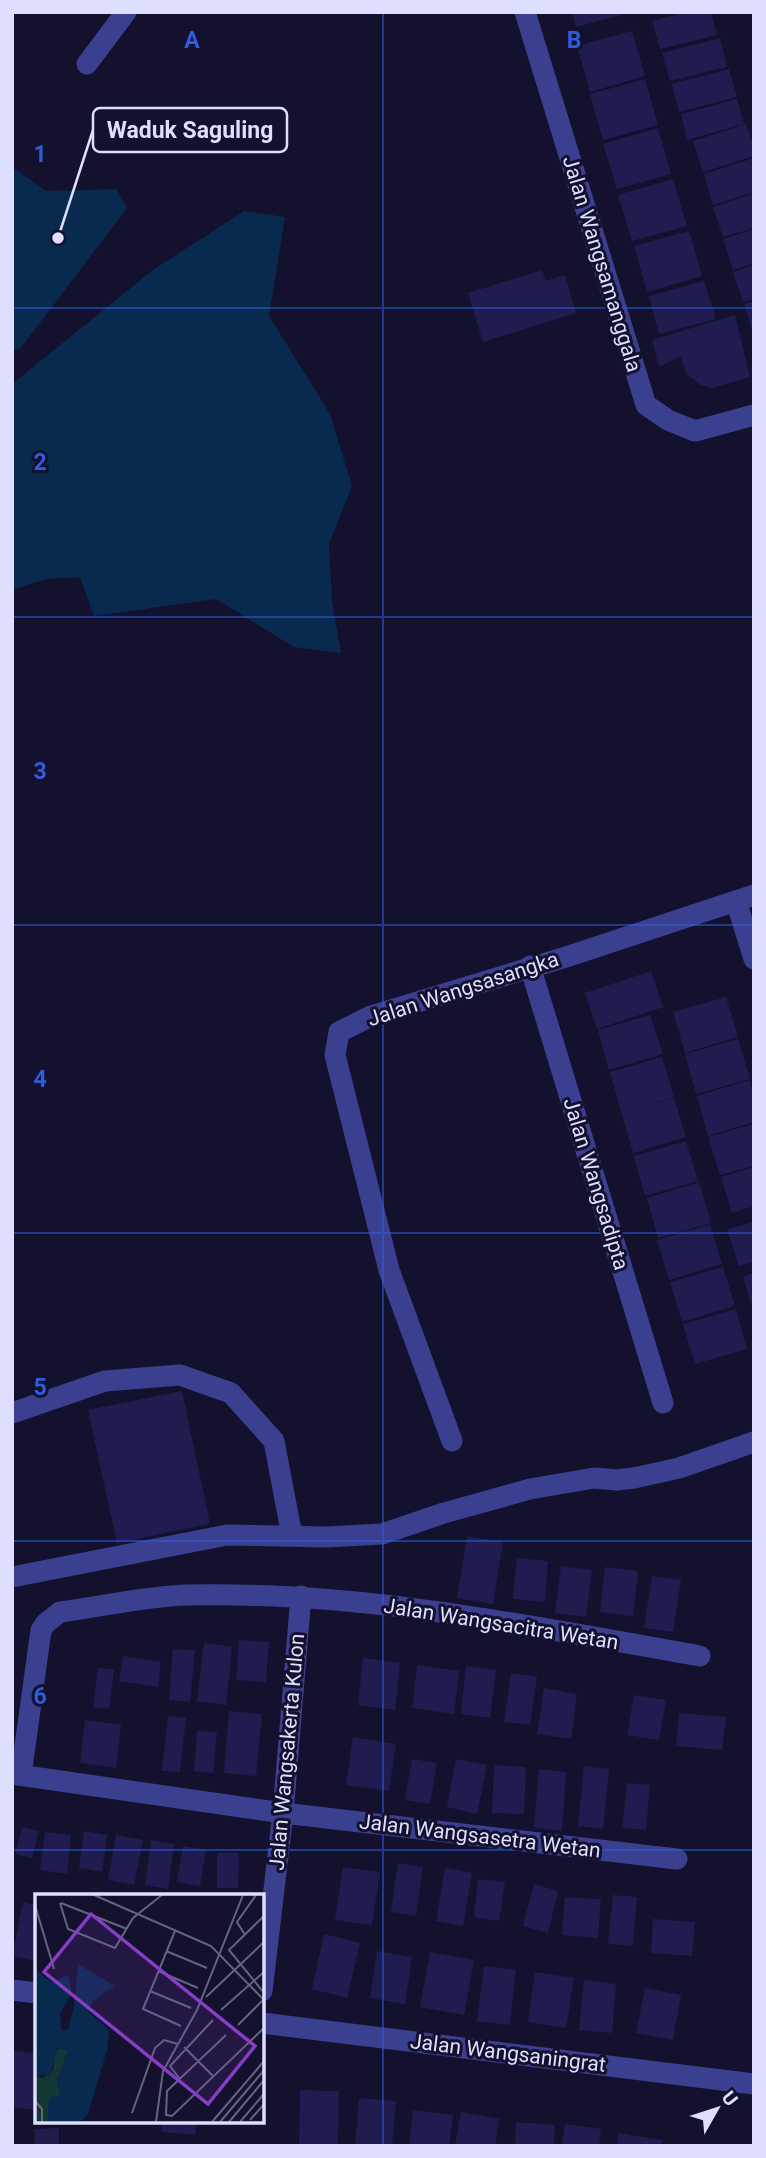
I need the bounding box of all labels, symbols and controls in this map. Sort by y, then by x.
text: A [184,27,200,54]
text: B [567,27,581,54]
callout: Waduk Saguling [93,108,287,152]
text: Waduk Saguling [107,117,273,144]
text: 1 [33,141,47,168]
street label: Jalan Wangsamanggala [558,153,646,375]
text: 2 [33,449,47,476]
text: 3 [33,758,47,785]
street label: Jalan Wangsasangka [364,947,562,1031]
text: 4 [33,1066,47,1093]
street label: Jalan Wangsadipta [558,1095,634,1273]
text: 5 [33,1374,47,1401]
street label: Jalan Wangsacitra Wetan [382,1594,620,1654]
street label: Jalan Wangsakerta Kulon [265,1633,309,1871]
text: 6 [33,1683,47,1710]
street label: Jalan Wangsasetra Wetan [358,1809,602,1863]
inset map [35,1894,264,2123]
street label: Jalan Wangsaningrat [409,2029,607,2077]
north arrow [682,2074,752,2144]
text: U [717,2087,743,2111]

